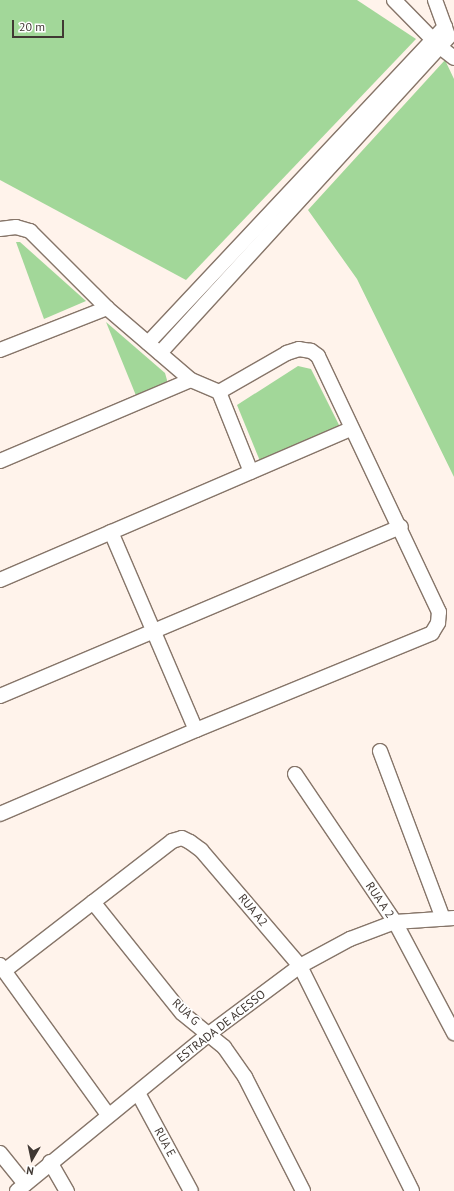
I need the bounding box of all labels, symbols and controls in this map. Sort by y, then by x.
scale bar [14,12,66,38]
text: 20 m [19,19,45,34]
street label: RUA A 2 [362,879,398,921]
street label: RUA A2 [235,891,271,929]
street label: ESTRADA DE ACESSO [173,987,269,1065]
street label: RUA G [169,996,203,1028]
street label: RUA E [151,1125,179,1159]
north arrow [12,1139,52,1179]
text: N [25,1163,35,1178]

